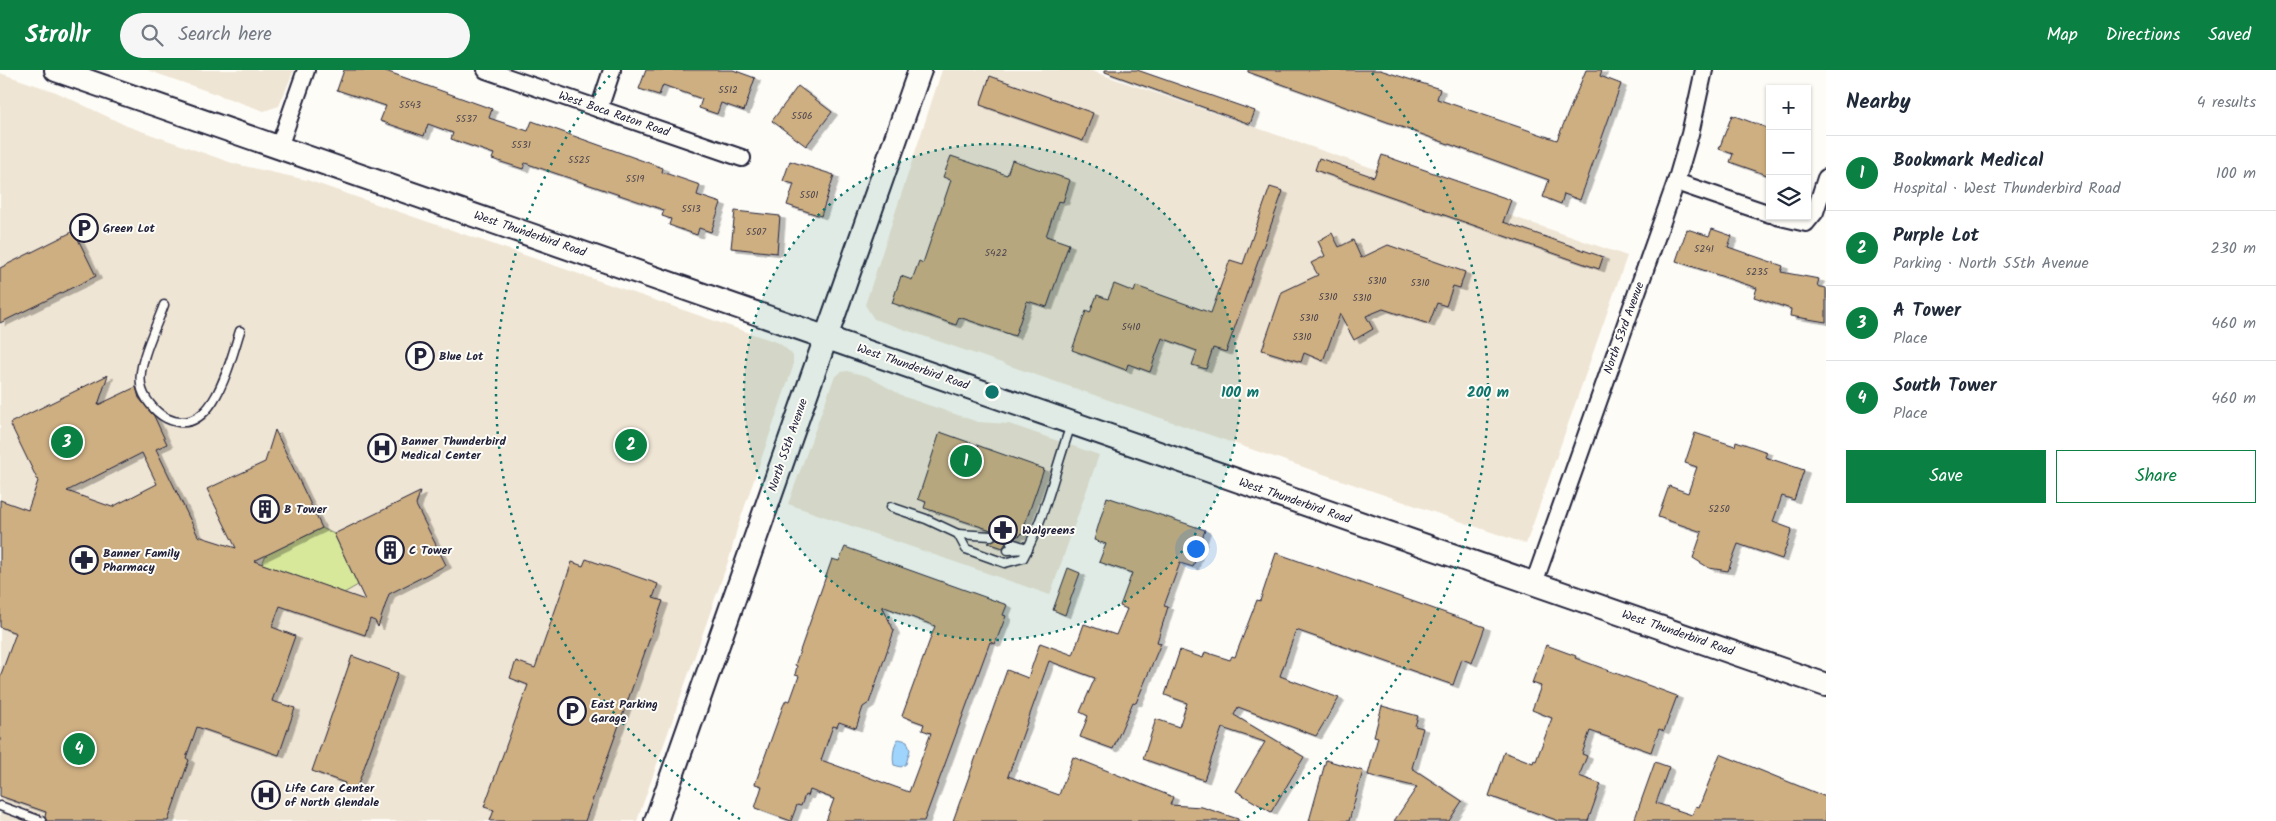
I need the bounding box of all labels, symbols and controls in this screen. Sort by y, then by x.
search box [120,13,470,58]
text: Strollr [25,16,90,55]
text: Search here [178,20,272,50]
icon: search [138,21,166,49]
text: Map [2046,21,2078,50]
text: Directions [2106,21,2180,50]
text: Saved [2208,21,2251,50]
house number: 5512 [718,82,738,98]
map controls [1766,85,1811,220]
button: + [1766,85,1811,130]
street label: West Boca Raton Road [556,86,673,142]
text: Nearby [1846,86,1911,119]
text: 4 results [2197,90,2256,115]
house number: 5543 [399,97,421,113]
house number: 5506 [791,108,813,124]
house number: 5537 [455,111,477,127]
button: − [1766,130,1811,175]
house number: 5531 [511,137,531,153]
text: Bookmark Medical [1893,146,2043,176]
house number: 5525 [568,152,591,168]
text: 1 [1860,161,1864,186]
text: 100 m [2216,161,2256,186]
house number: 5519 [626,171,644,187]
button: layers [1766,175,1811,220]
text: Hospital · West Thunderbird Road [1893,176,2120,201]
house number: 5501 [800,187,818,203]
house number: 5513 [681,201,701,217]
street label: West Thunderbird Road [471,206,590,262]
parking icon: Green Lot [69,213,99,243]
place label: Green Lot [103,219,156,238]
text: Purple Lot [1893,221,1979,251]
house number: 5507 [746,224,767,240]
text: 2 [1857,236,1867,261]
text: 230 m [2210,236,2256,261]
house number: 5241 [1694,241,1714,257]
house number: 5422 [985,245,1007,261]
text: Parking · North 55th Avenue [1893,251,2089,276]
house number: 5235 [1746,264,1769,280]
house number: 5310 [1367,273,1387,289]
house number: 5310 [1410,275,1430,291]
street label: North 53rd Avenue [1599,279,1650,377]
house number: 5310 [1318,289,1338,305]
house number: 5310 [1352,290,1372,306]
text: A Tower [1893,296,1961,326]
house number: 5310 [1299,310,1319,326]
text: 3 [1858,311,1866,336]
text: 460 m [2211,311,2256,336]
house number: 5410 [1121,319,1141,335]
text: Place [1893,326,1927,351]
house number: 5310 [1292,329,1312,345]
street label: West Thunderbird Road [854,339,973,395]
parking icon: Blue Lot [405,341,435,371]
place label: Blue Lot [439,347,484,366]
text: South Tower [1893,371,1997,401]
text: 100 m [1221,381,1259,405]
text: 200 m [1467,381,1509,405]
centre of rings [983,383,1001,401]
text: 4 [1858,386,1866,411]
text: 460 m [2211,386,2256,411]
street label: North 55th Avenue [763,395,813,494]
text: Place [1893,401,1927,426]
pin: 3 [51,423,83,461]
pin: 2 [615,426,647,464]
place label: Banner Thunderbird Medical Center [401,432,506,465]
hospital icon: Banner Thunderbird Medical Center [367,433,397,463]
pin: 1 [950,442,982,480]
button: Save [1846,450,2046,503]
button: Share [2056,450,2256,503]
street label: West Thunderbird Road [1236,473,1355,529]
building icon: B Tower [250,494,280,524]
place label: B Tower [284,500,327,519]
house number: 5250 [1708,501,1730,517]
pharmacy icon: Walgreens [988,515,1018,545]
place label: Walgreens [1022,521,1075,540]
building icon: C Tower [375,535,405,565]
your location [1183,536,1209,562]
place label: C Tower [409,541,452,560]
place label: Banner Family Pharmacy [103,544,180,577]
pharmacy icon: Banner Family Pharmacy [69,545,99,575]
street label: West Thunderbird Road [1619,605,1738,661]
place label: East Parking Garage [591,695,658,728]
parking icon: East Parking Garage [557,696,587,726]
pin: 4 [63,730,95,768]
place label: Life Care Center of North Glendale [285,779,379,812]
hospital icon: Life Care Center of North Glendale [251,780,281,810]

